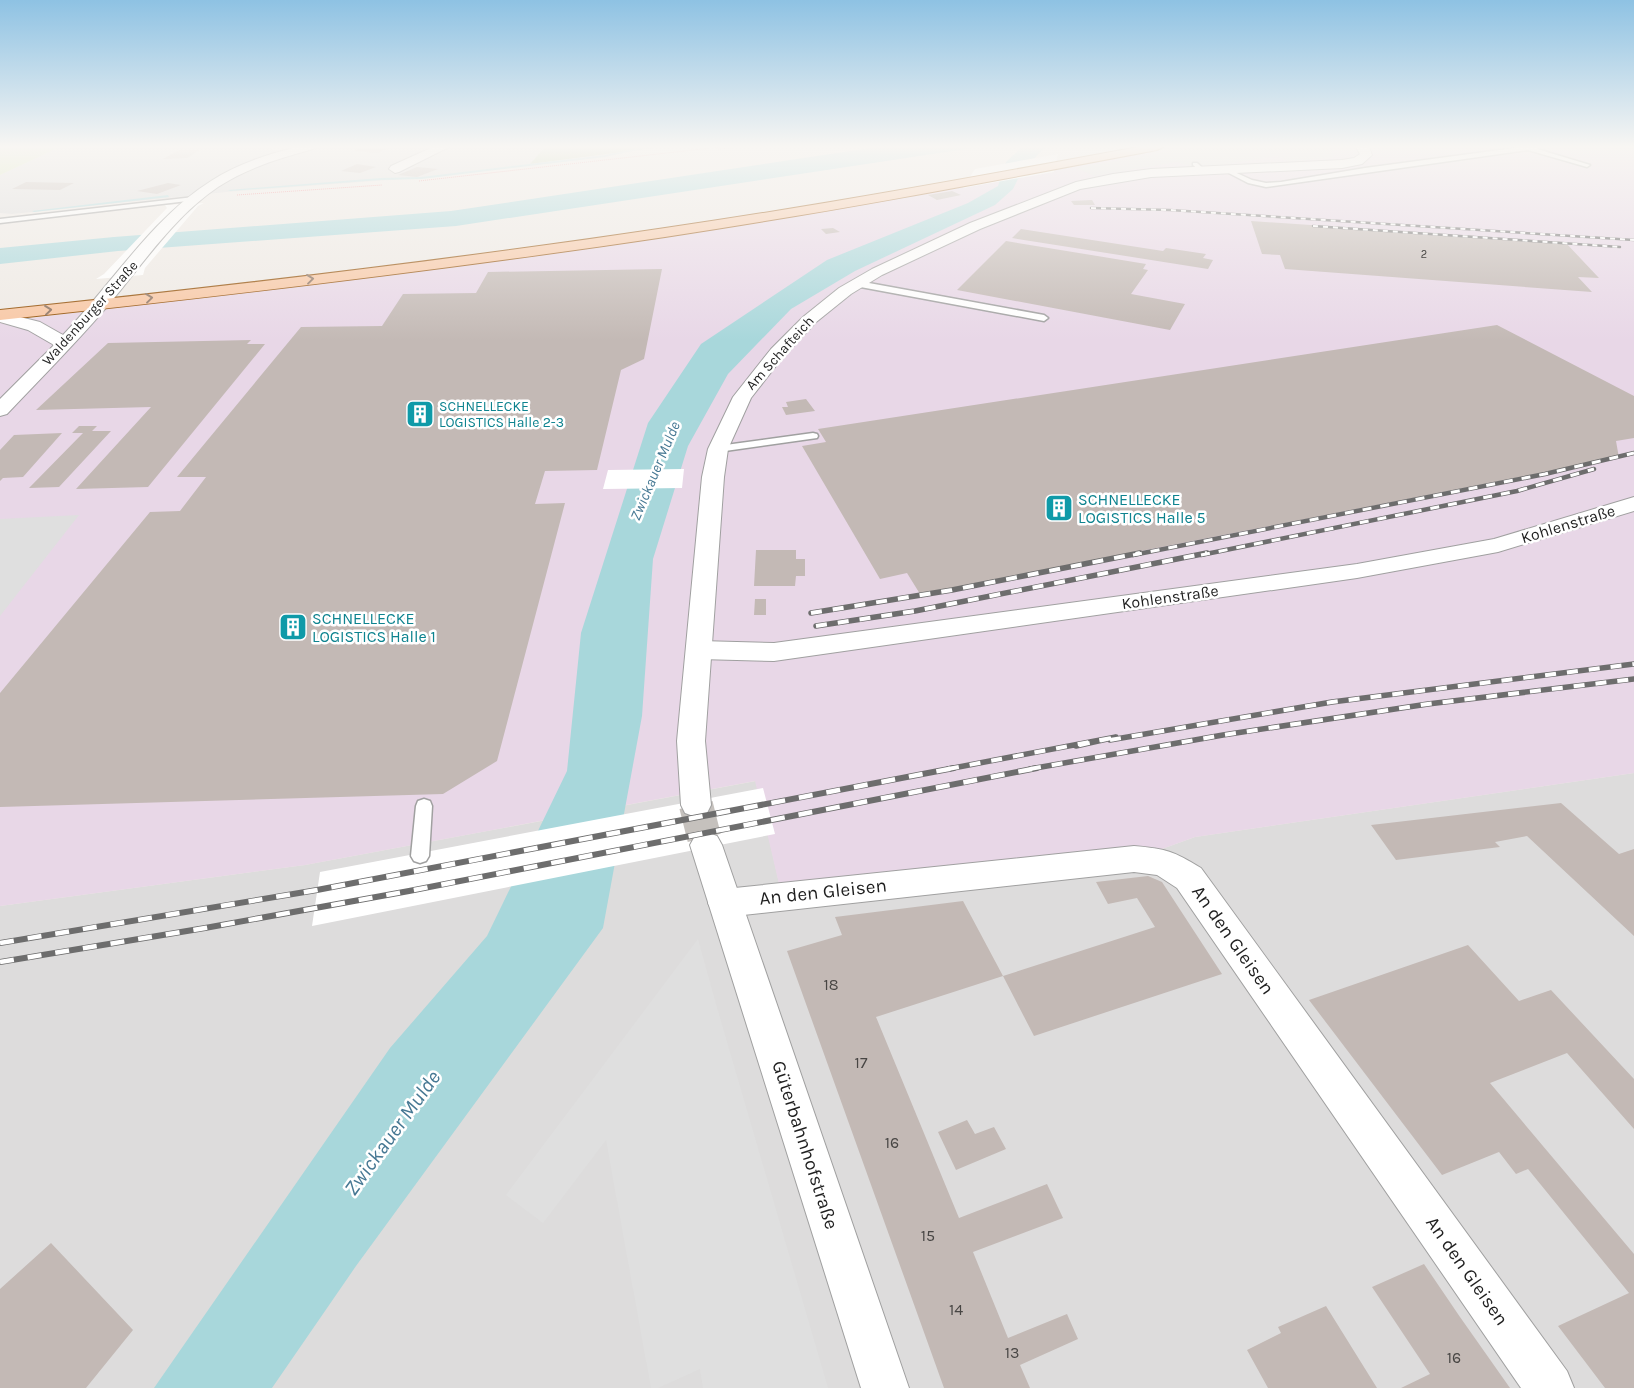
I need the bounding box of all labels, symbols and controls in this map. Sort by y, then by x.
house number: 2 [1421,248,1427,261]
street label: Waldenburger Straße [39,257,141,369]
one-way arrow [307,274,315,285]
one-way arrow [145,293,153,304]
one-way arrow [45,305,53,316]
street label: Am Schafteich [742,313,818,393]
place label: SCHNELLECKE LOGISTICS Halle 2-3 [439,398,564,431]
building icon: SCHNELLECKE LOGISTICS Halle 2-3 [405,399,435,429]
water label: Zwickauer Mulde [626,419,684,523]
place label: SCHNELLECKE LOGISTICS Halle 5 [1078,490,1206,527]
building icon: SCHNELLECKE LOGISTICS Halle 5 [1044,493,1074,523]
street label: Kohlenstraße [1519,501,1617,547]
street label: Kohlenstraße [1120,581,1220,613]
place label: SCHNELLECKE LOGISTICS Halle 1 [312,609,436,646]
building icon: SCHNELLECKE LOGISTICS Halle 1 [278,612,308,642]
street label: An den Gleisen [758,874,888,910]
street label: An den Gleisen [1187,881,1279,999]
house number: 18 [823,975,839,994]
house number: 17 [855,1053,868,1072]
street label: Güterbahnhofstraße [767,1058,843,1232]
water label: Zwickauer Mulde [339,1066,445,1200]
house number: 16 [885,1133,899,1152]
street label: An den Gleisen [1421,1212,1513,1330]
house number: 15 [921,1226,935,1245]
house number: 14 [949,1300,963,1319]
house number: 13 [1005,1343,1019,1362]
house number: 16 [1447,1348,1461,1367]

